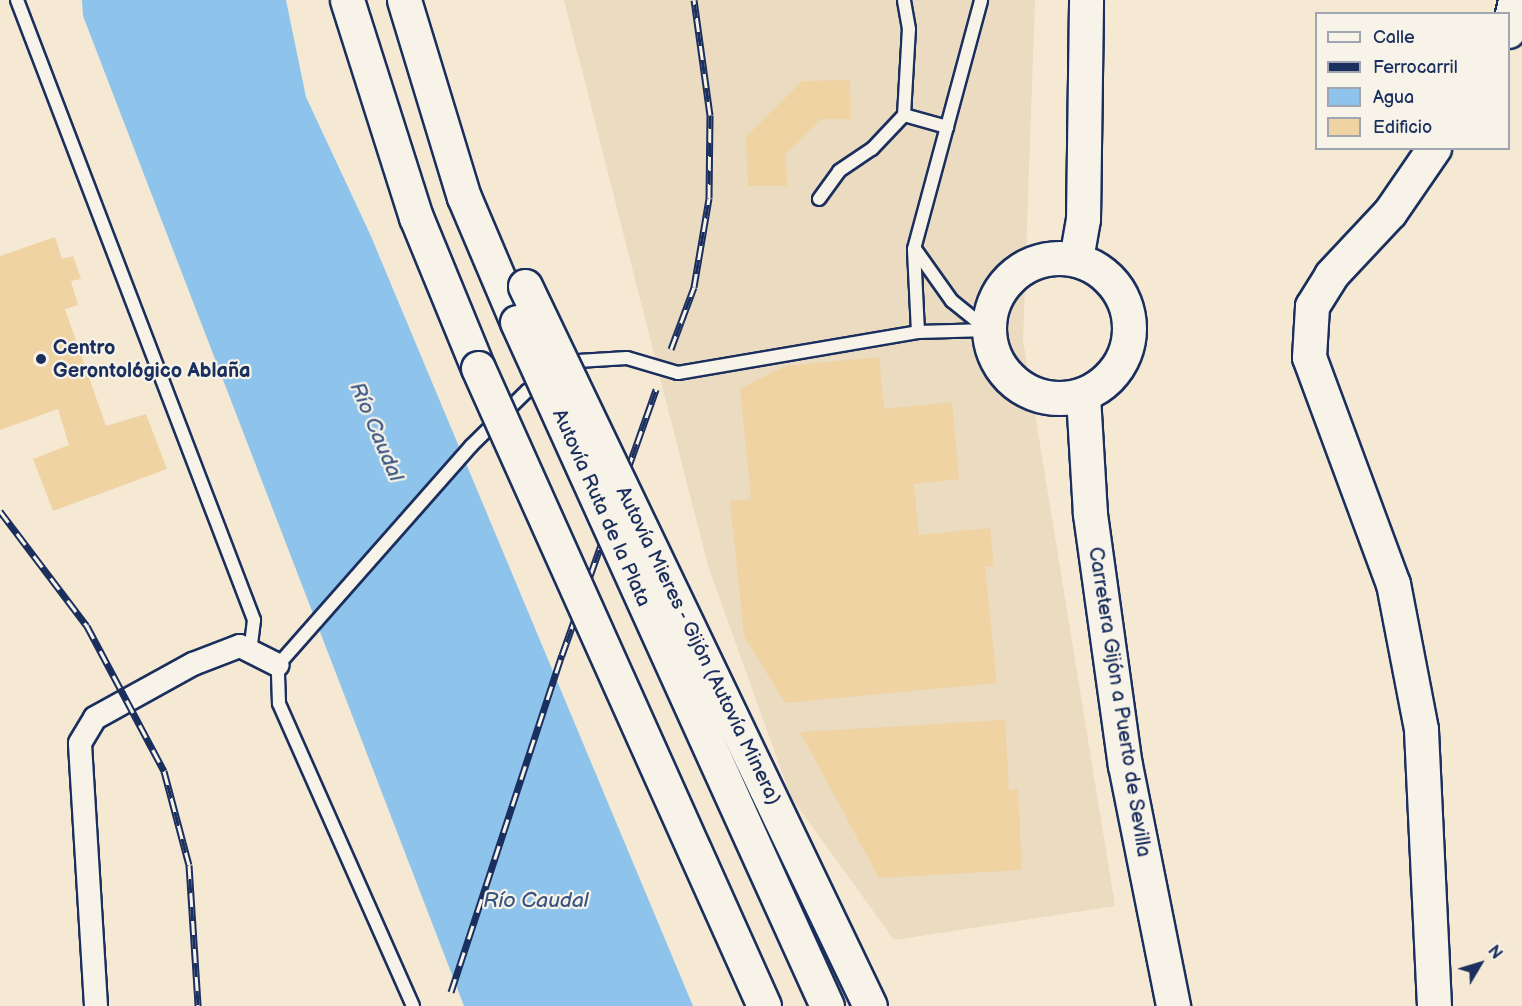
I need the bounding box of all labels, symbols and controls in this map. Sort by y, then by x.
legend [1315,12,1510,150]
text: Calle [1373,27,1415,48]
text: Ferrocarril [1373,57,1458,78]
text: Agua [1373,87,1414,108]
text: Edificio [1373,117,1432,138]
place label: Centro Gerontológico Ablaña [53,336,251,383]
marker: Centro Gerontológico Ablaña [34,352,48,366]
water label: Río Caudal [344,379,408,485]
street label: Autovía Ruta de la Plata [547,406,655,610]
street label: Autovía Mieres - Gijón (Autovía Minera) [610,482,786,810]
street label: Carretera Gijón a Puerto de Sevilla [1083,545,1155,859]
water label: Río Caudal [483,888,589,914]
north arrow [1450,934,1510,994]
text: N [1483,942,1506,963]

